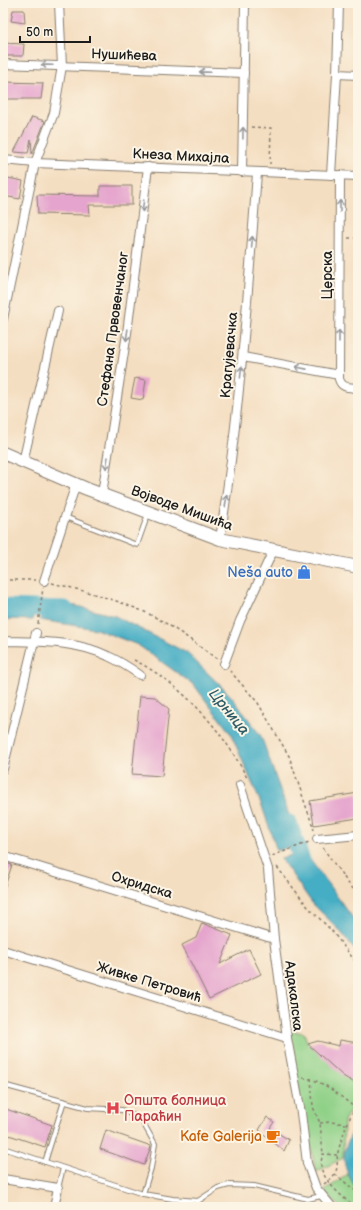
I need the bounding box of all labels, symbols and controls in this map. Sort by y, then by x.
scale bar [20,18,90,44]
text: 50 m [26,25,53,40]
street label: Нушићева [91,45,158,65]
one-way arrow [41,62,54,69]
one-way arrow [199,68,212,75]
one-way arrow [239,127,247,140]
street label: Кнеза Михајла [132,145,231,167]
one-way arrow [139,199,147,212]
one-way arrow [336,200,344,213]
one-way arrow [248,236,255,249]
street label: Стефана Првовенчаног [94,250,132,407]
street label: Церска [319,250,336,299]
street label: Крагујевачка [217,310,241,399]
one-way arrow [123,328,131,341]
one-way arrow [335,330,343,343]
one-way arrow [294,364,307,372]
one-way arrow [238,366,245,379]
one-way arrow [102,456,110,469]
street label: Војводе Мишића [129,482,236,535]
one-way arrow [222,495,230,508]
place label: Neša auto [227,564,293,581]
shop icon: Neša auto [296,564,312,580]
water label: Црница [204,685,254,739]
street label: Охридска [109,868,175,903]
street label: Живке Петровић [95,958,203,1006]
street label: Адакалска [281,959,307,1033]
place label: Општа болница Параћин [124,1092,227,1125]
hospital icon: Општа болница Параћин [105,1100,121,1116]
place label: Kafe Galerija [180,1128,262,1145]
cafe icon: Kafe Galerija [265,1128,281,1144]

